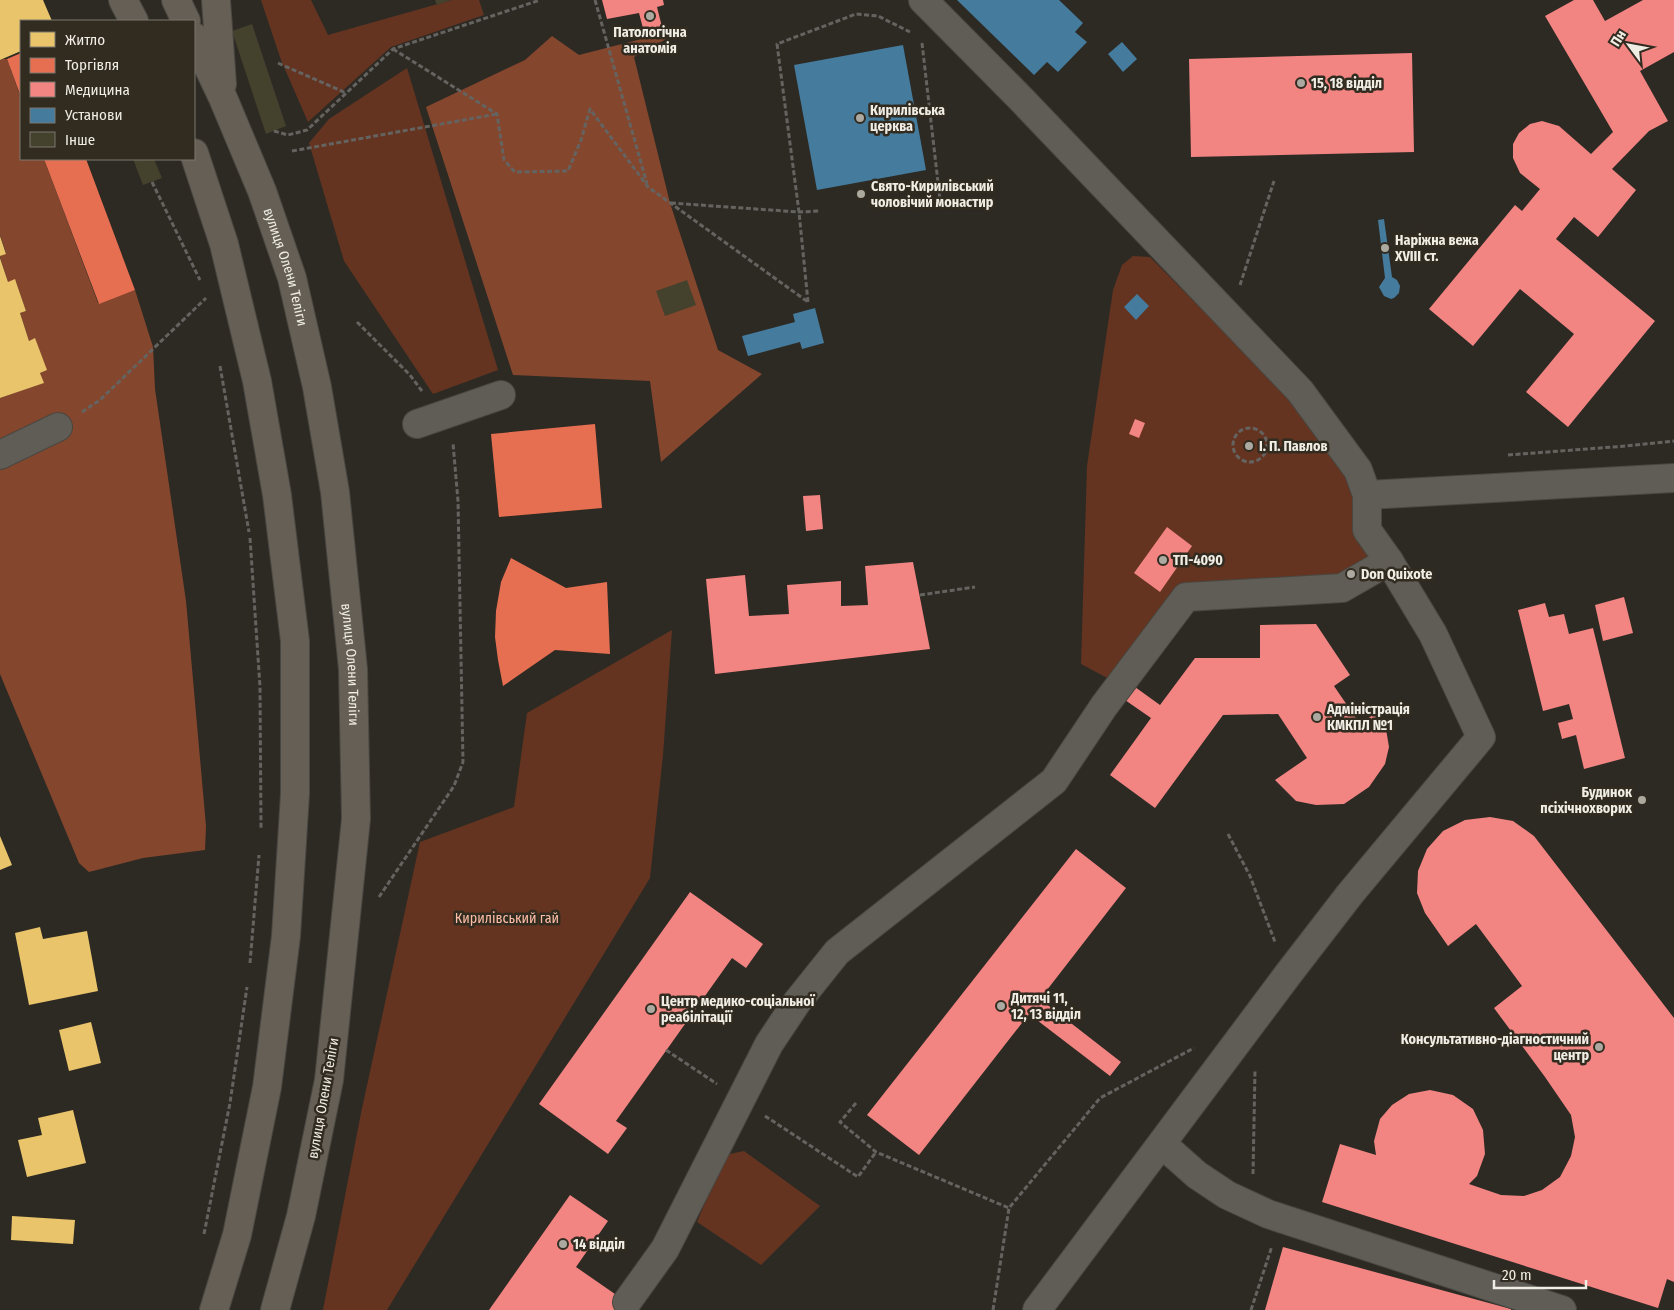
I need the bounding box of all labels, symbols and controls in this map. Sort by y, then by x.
marker: Патологічна анатомія [644,10,656,22]
legend [20,20,195,160]
north arrow [1604,20,1654,70]
place label: Патологічна анатомія [613,24,687,57]
text: Пн [1607,27,1630,50]
text: Житло [65,31,105,49]
text: Торгівля [65,56,119,74]
place label: 15, 18 відділ [1311,75,1382,92]
marker: 15, 18 відділ [1295,77,1307,89]
text: Медицина [65,81,130,99]
place label: Кирилівська церква [870,102,945,135]
text: Установи [64,106,123,124]
marker: Кирилівська церква [854,112,866,124]
text: Інше [65,131,95,149]
place label: Свято-Кирилівський чоловічий монастир [871,178,994,211]
marker: Свято-Кирилівський чоловічий монастир [855,188,867,200]
street label: вулиця Олени Теліги [259,206,311,328]
place label: Наріжна вежа XVIII ст. [1394,232,1479,265]
marker: Наріжна вежа XVIII ст. [1379,242,1391,254]
place label: І. П. Павлов [1259,438,1328,455]
marker: І. П. Павлов [1243,440,1255,452]
place label: ТП-4090 [1173,552,1223,569]
marker: ТП-4090 [1157,554,1169,566]
place label: Don Quixote [1361,566,1432,583]
marker: Don Quixote [1345,568,1357,580]
street label: вулиця Олени Теліги [337,603,362,726]
place label: Адміністрація КМКПЛ №1 [1326,701,1410,734]
marker: Адміністрація КМКПЛ №1 [1311,711,1323,723]
place label: Будинок псіхічнохворих [1540,784,1633,817]
marker: Будинок псіхічнохворих [1636,794,1648,806]
park label: Кирилівський гай [455,910,559,927]
place label: Дитячі 11, 12, 13 відділ [1010,990,1081,1023]
place label: Центр медико-соціальної реабілітації [661,993,816,1026]
marker: Дитячі 11, 12, 13 відділ [995,1000,1007,1012]
marker: Центр медико-соціальної реабілітації [645,1003,657,1015]
place label: Консультативно-діагностичний центр [1401,1031,1589,1064]
street label: вулиця Олени Теліги [304,1036,342,1160]
marker: Консультативно-діагностичний центр [1593,1041,1605,1053]
place label: 14 відділ [573,1236,625,1253]
marker: 14 відділ [557,1238,569,1250]
scale bar [1494,1258,1586,1290]
text: 20 m [1502,1266,1532,1284]

